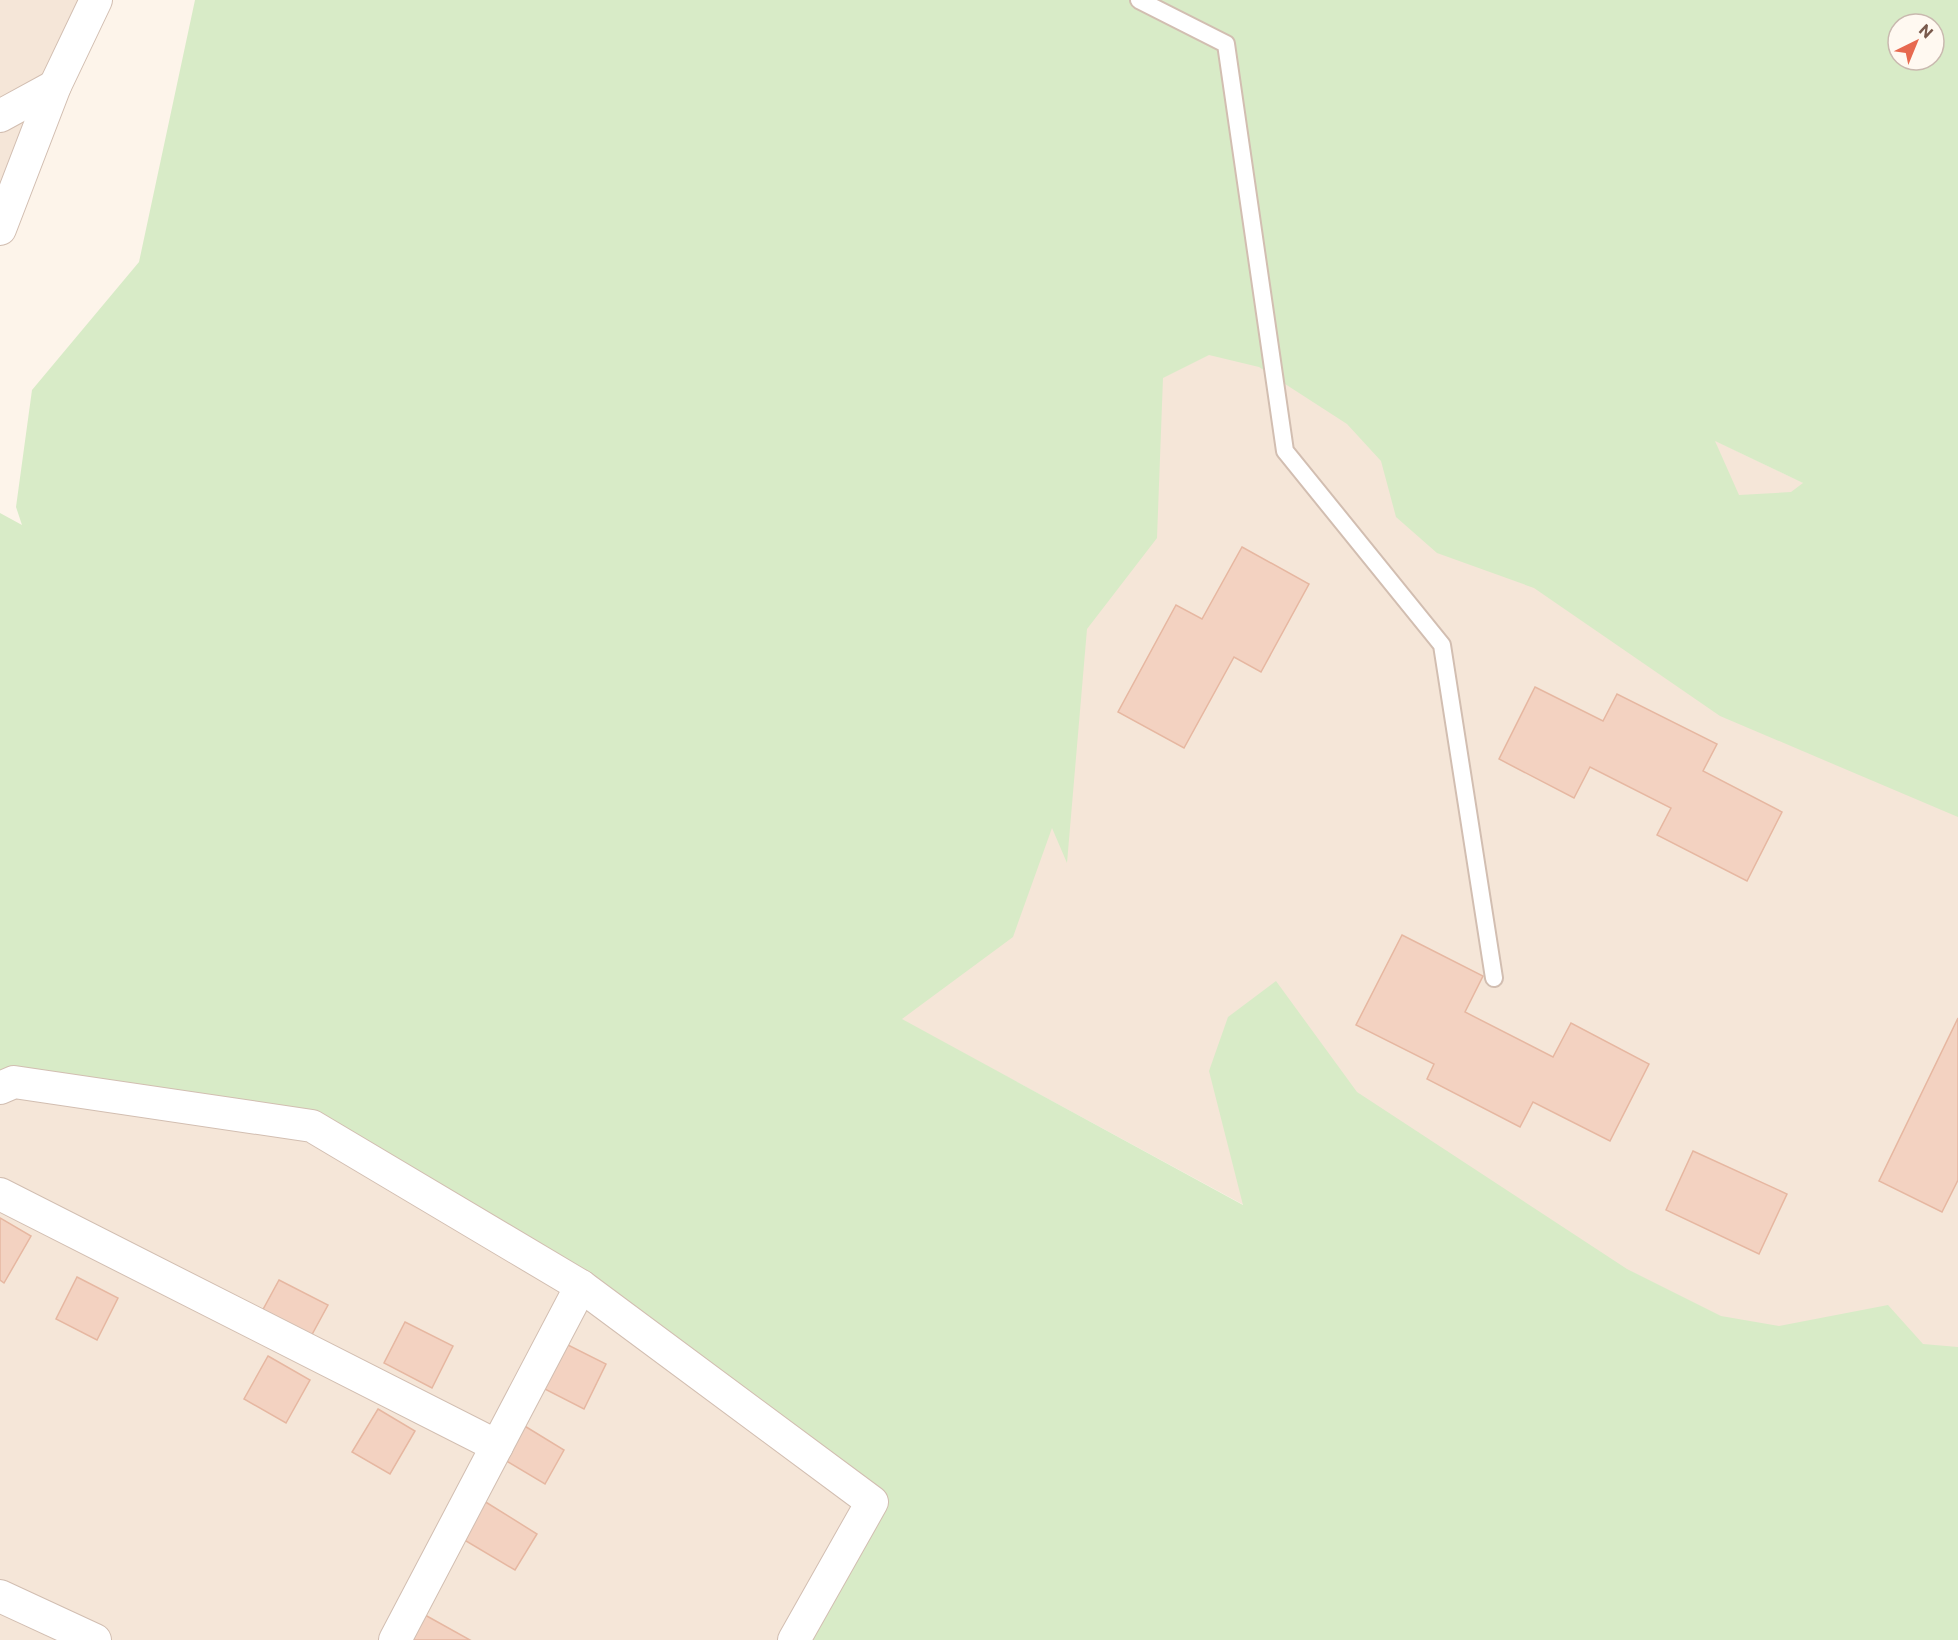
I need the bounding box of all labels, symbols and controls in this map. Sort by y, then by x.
north arrow [1886,12,1946,72]
text: N [1916,20,1937,42]

